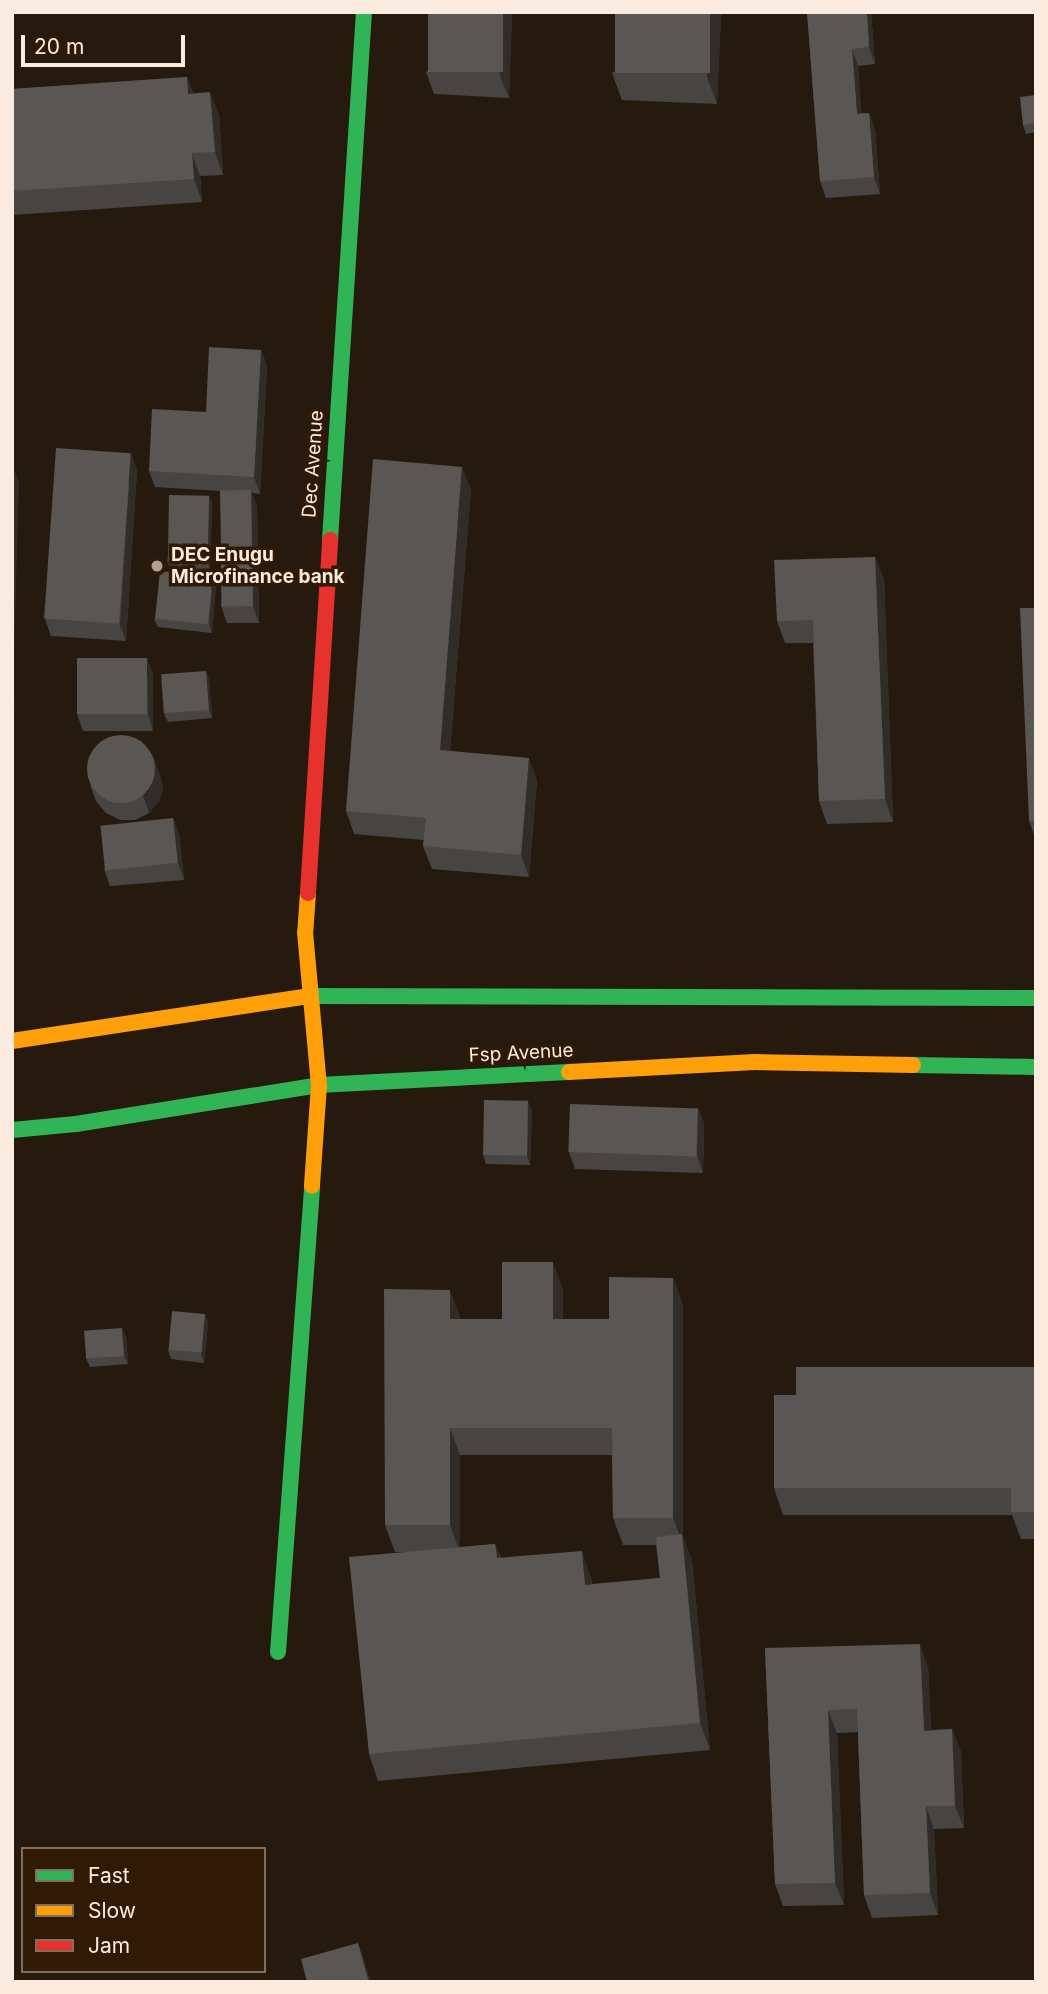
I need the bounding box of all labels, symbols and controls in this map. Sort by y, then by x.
scale bar [24,21,189,65]
text: 20 m [34,34,84,59]
street label: Dec Avenue [298,409,328,519]
place label: DEC Enugu Microfinance bank [171,544,345,588]
marker: DEC Enugu Microfinance bank [149,558,165,574]
street label: Fsp Avenue [468,1039,574,1067]
legend [21,1847,266,1973]
text: Fast [88,1863,130,1888]
text: Slow [88,1898,136,1923]
text: Jam [88,1933,130,1958]

